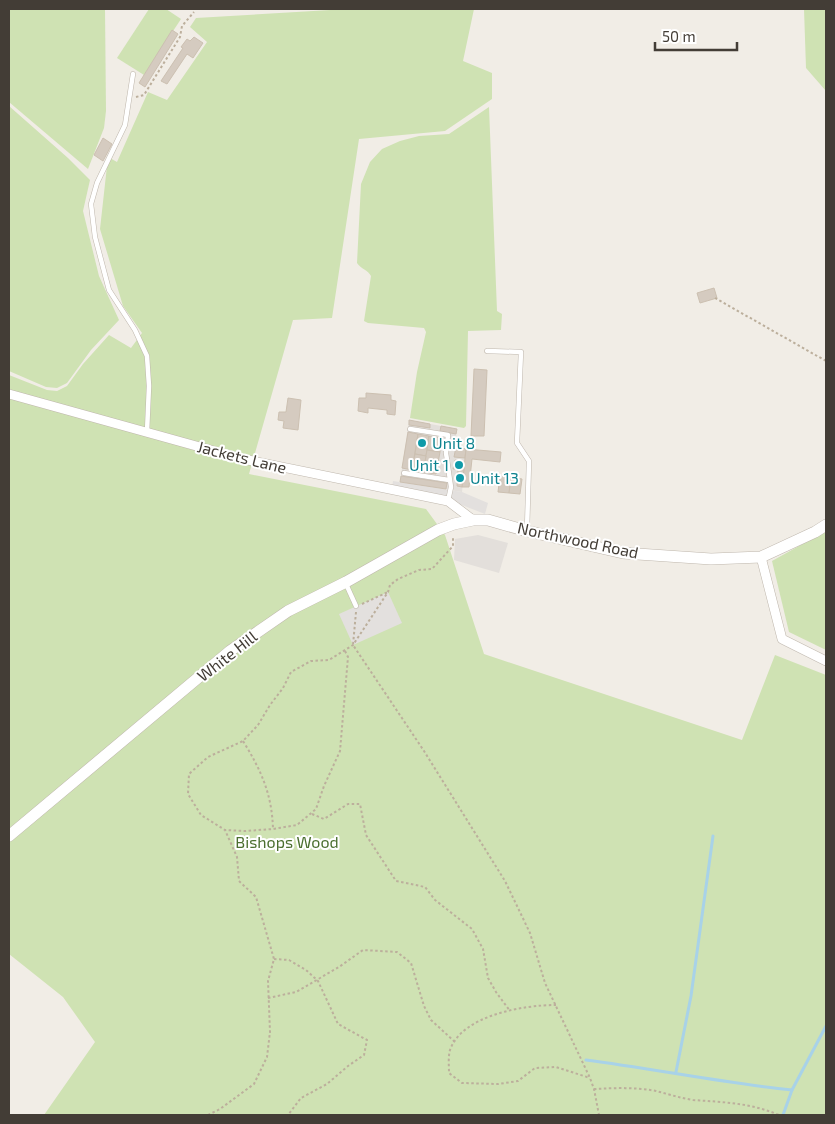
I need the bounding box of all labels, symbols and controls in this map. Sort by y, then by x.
scale bar [655,20,738,52]
text: 50 m [662,27,696,45]
place label: Unit 8 [432,433,475,452]
street label: Jackets Lane [196,436,289,477]
marker: Unit 8 [416,437,428,449]
place label: Unit 1 [409,455,449,474]
marker: Unit 1 [453,459,465,471]
place label: Unit 13 [470,468,519,487]
marker: Unit 13 [454,472,466,484]
street label: Northwood Road [516,517,640,562]
street label: White Hill [193,626,261,685]
park label: Bishops Wood [235,832,339,851]

